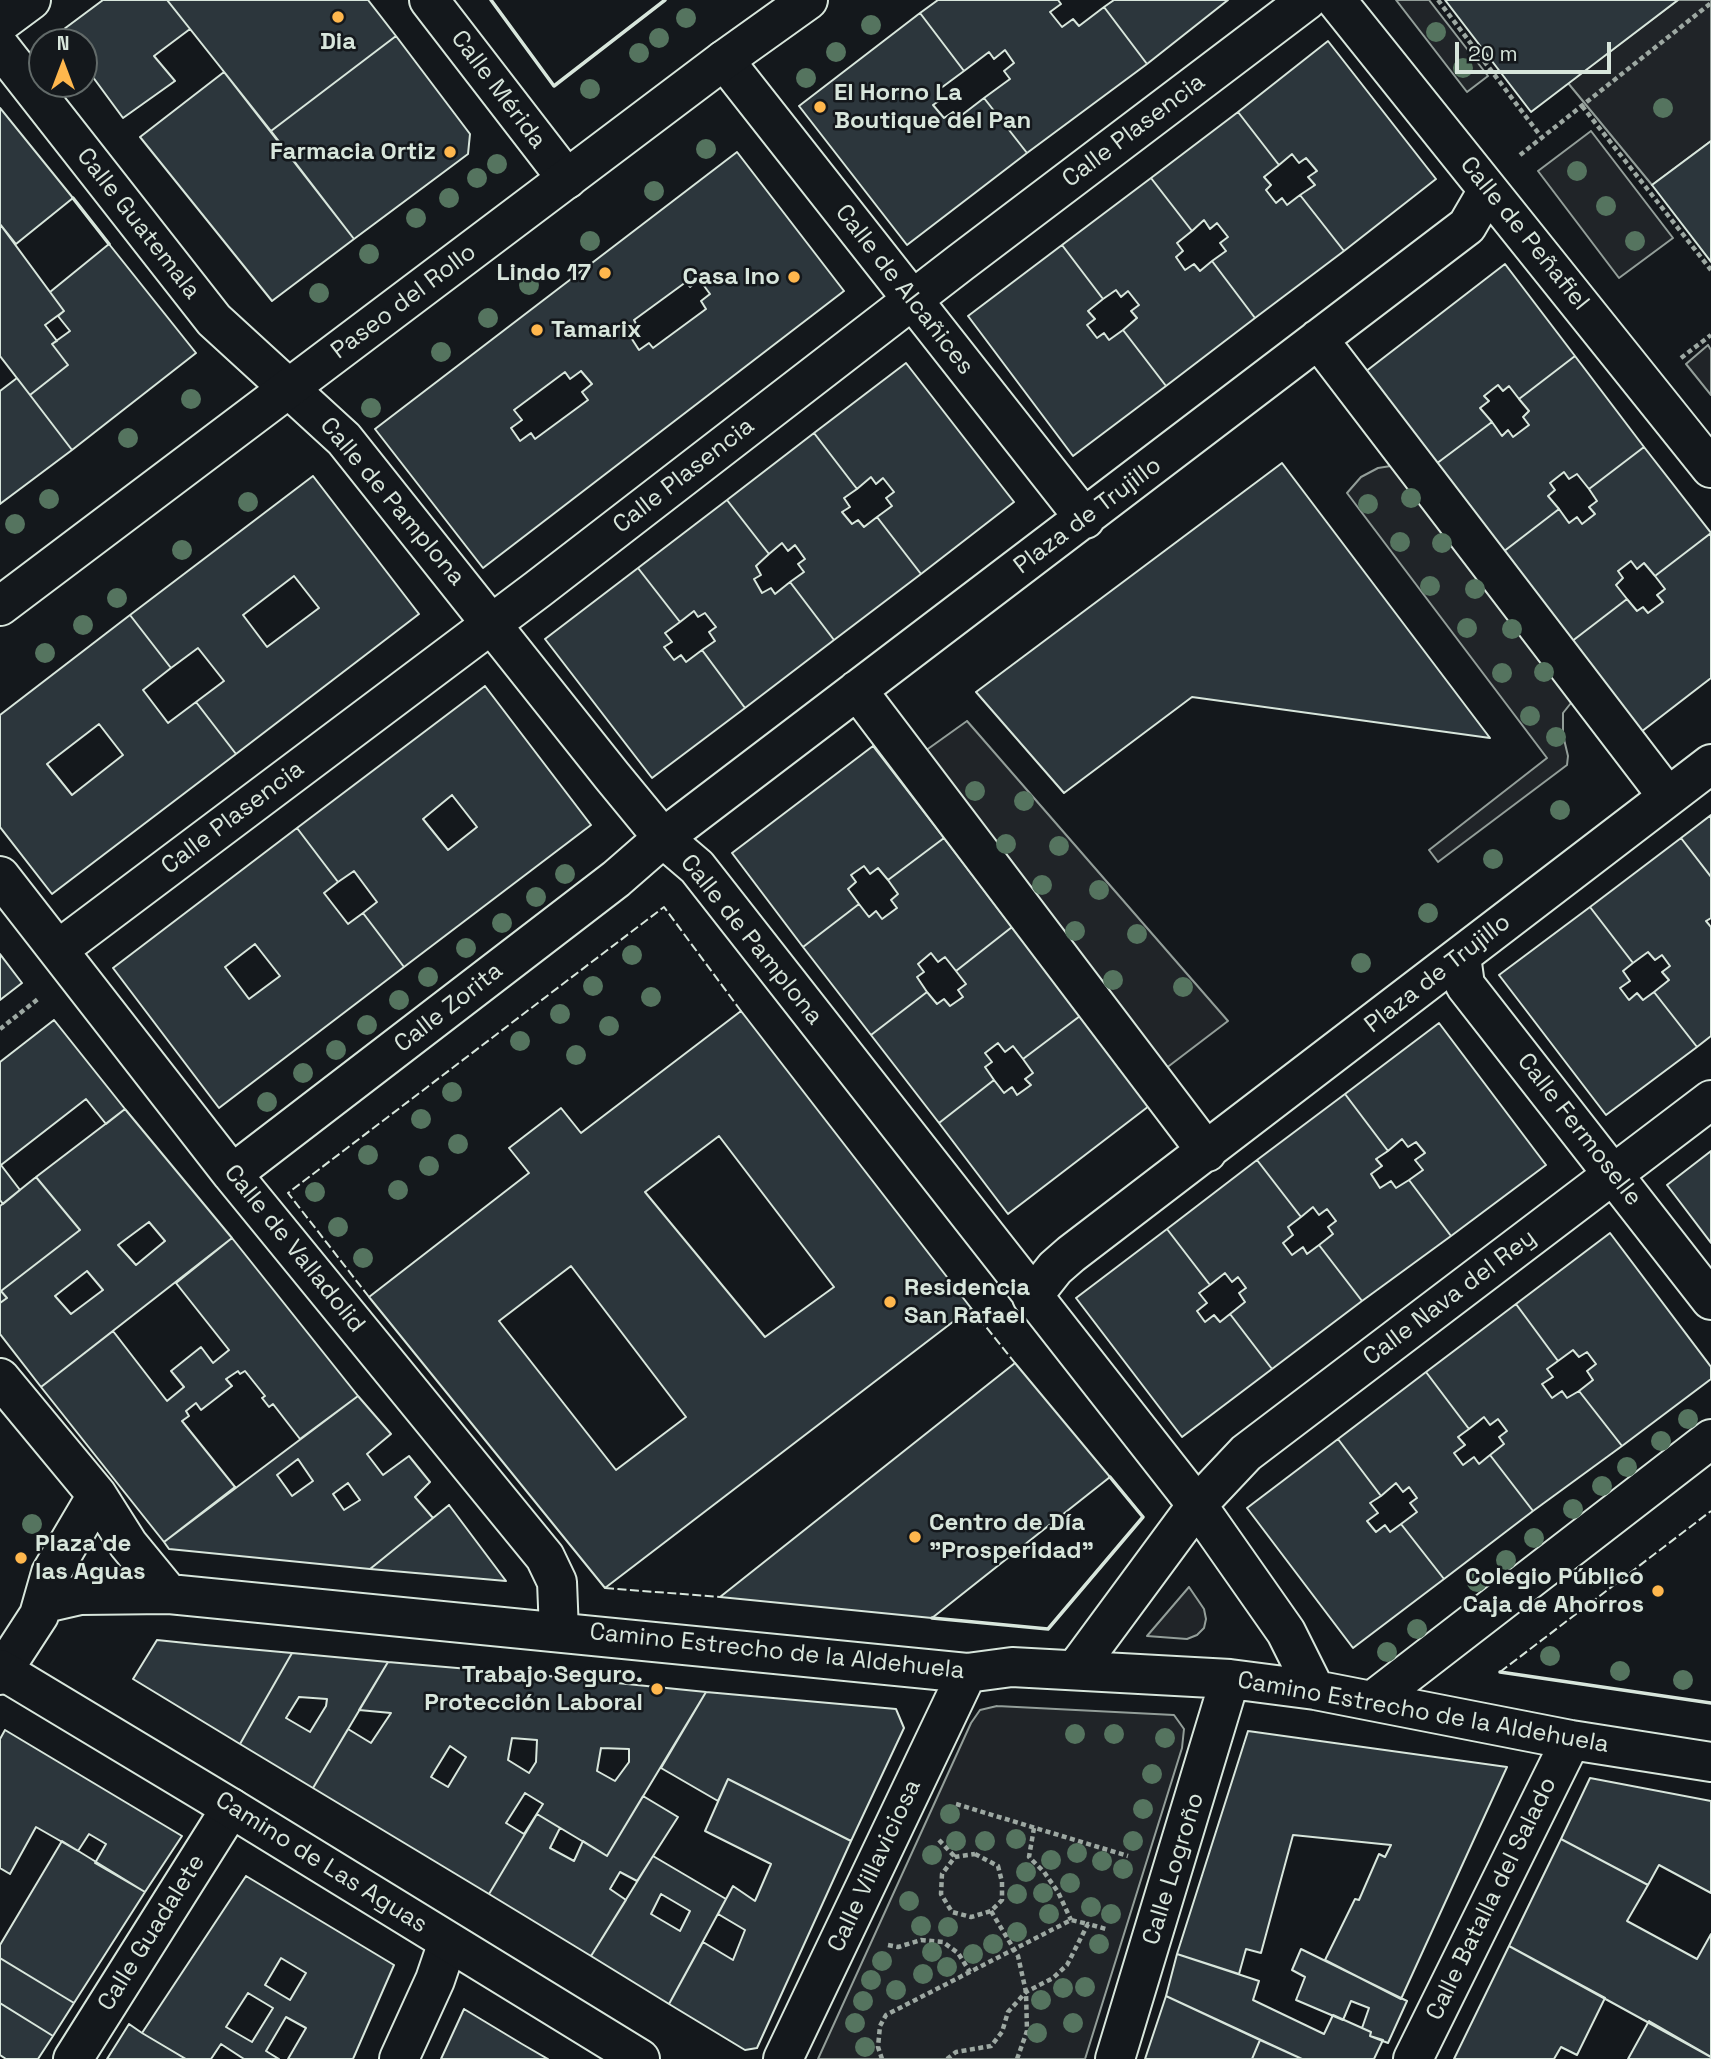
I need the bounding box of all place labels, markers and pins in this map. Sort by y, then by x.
marker: Dia [330,9,346,25]
place label: Dia [320,28,356,56]
place label: El Horno La Boutique del Pan [834,79,1031,135]
marker: El Horno La Boutique del Pan [812,99,828,115]
place label: Farmacia Ortiz [270,138,436,166]
marker: Farmacia Ortiz [442,144,458,160]
place label: Lindo 17 [497,259,591,287]
place label: Casa Ino [683,263,780,291]
marker: Lindo 17 [597,265,613,281]
marker: Casa Ino [786,269,802,285]
place label: Tamarix [551,316,641,344]
marker: Tamarix [529,322,545,338]
place label: Residencia San Rafael [904,1274,1030,1330]
marker: Residencia San Rafael [882,1294,898,1310]
place label: Centro de Día "Prosperidad" [929,1509,1094,1565]
marker: Centro de Día "Prosperidad" [907,1529,923,1545]
place label: Plaza de las Aguas [35,1530,145,1586]
marker: Plaza de las Aguas [13,1550,29,1566]
place label: Colegio Público Caja de Ahorros [1462,1563,1644,1619]
marker: Colegio Público Caja de Ahorros [1650,1583,1666,1599]
place label: Trabajo Seguro. Protección Laboral [424,1661,643,1717]
marker: Trabajo Seguro. Protección Laboral [649,1681,665,1697]

